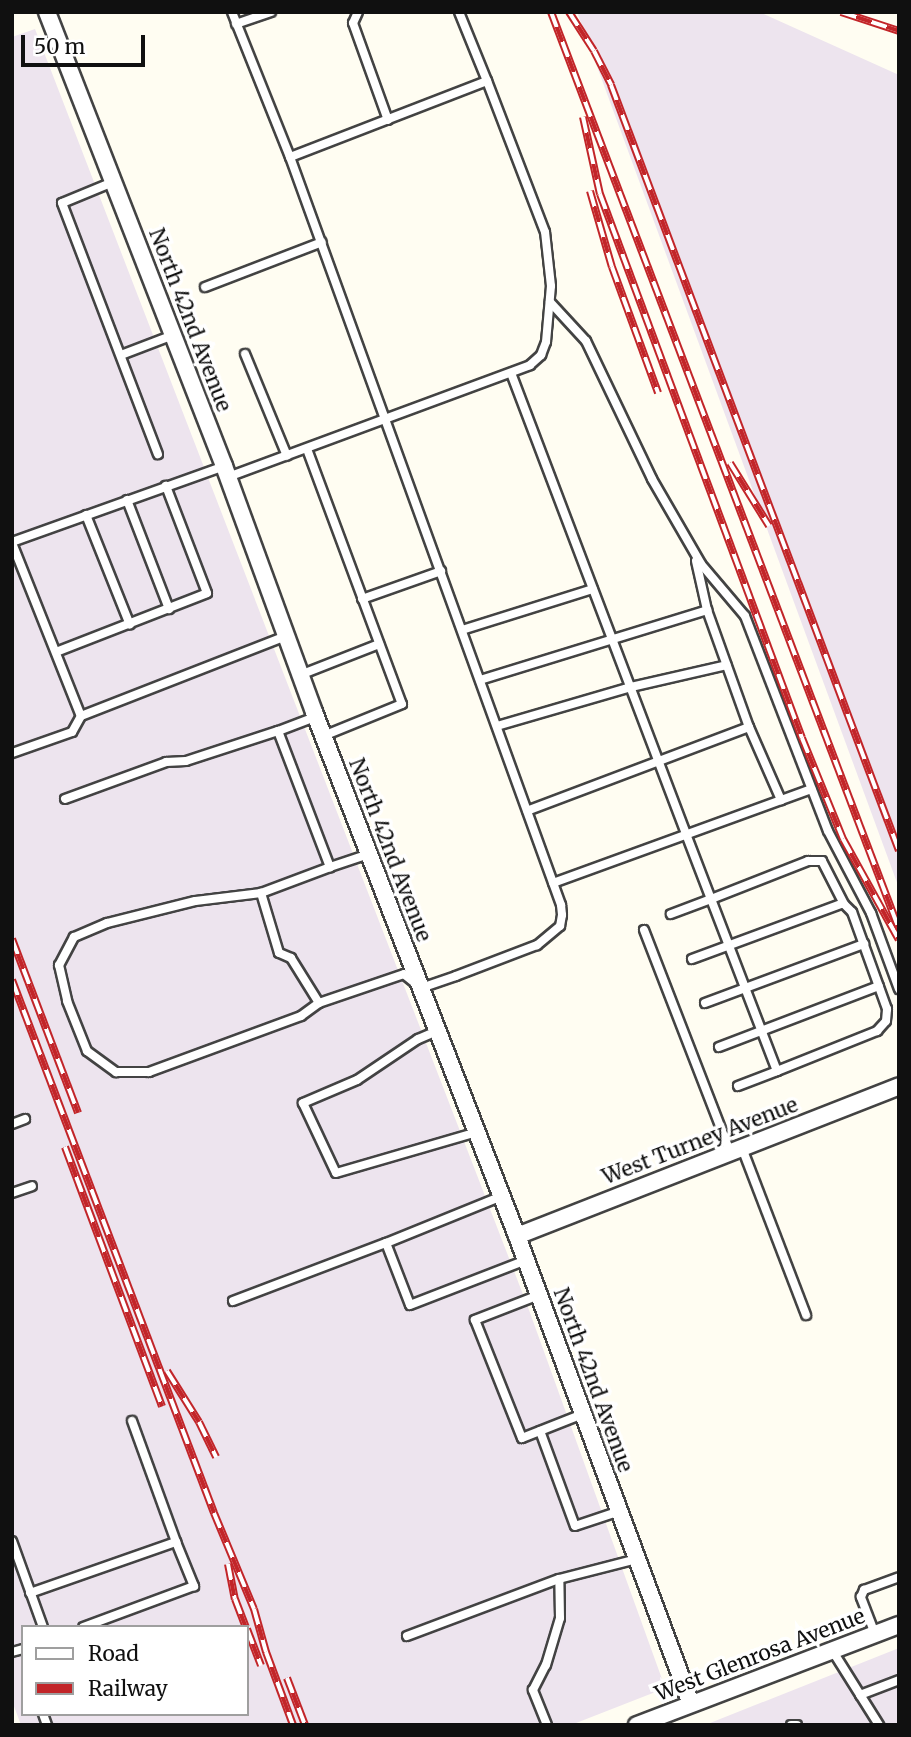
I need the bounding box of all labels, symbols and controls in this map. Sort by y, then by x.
scale bar [24,21,149,65]
text: 50 m [34,33,85,60]
street label: North 42nd Avenue [143,225,237,415]
street label: North 42nd Avenue [343,755,437,945]
street label: West Turney Avenue [599,1092,801,1190]
street label: North 42nd Avenue [548,1284,638,1476]
street label: West Glenrosa Avenue [651,1603,869,1707]
legend [21,1625,248,1716]
text: Road [88,1640,139,1667]
text: Railway [88,1675,168,1702]

